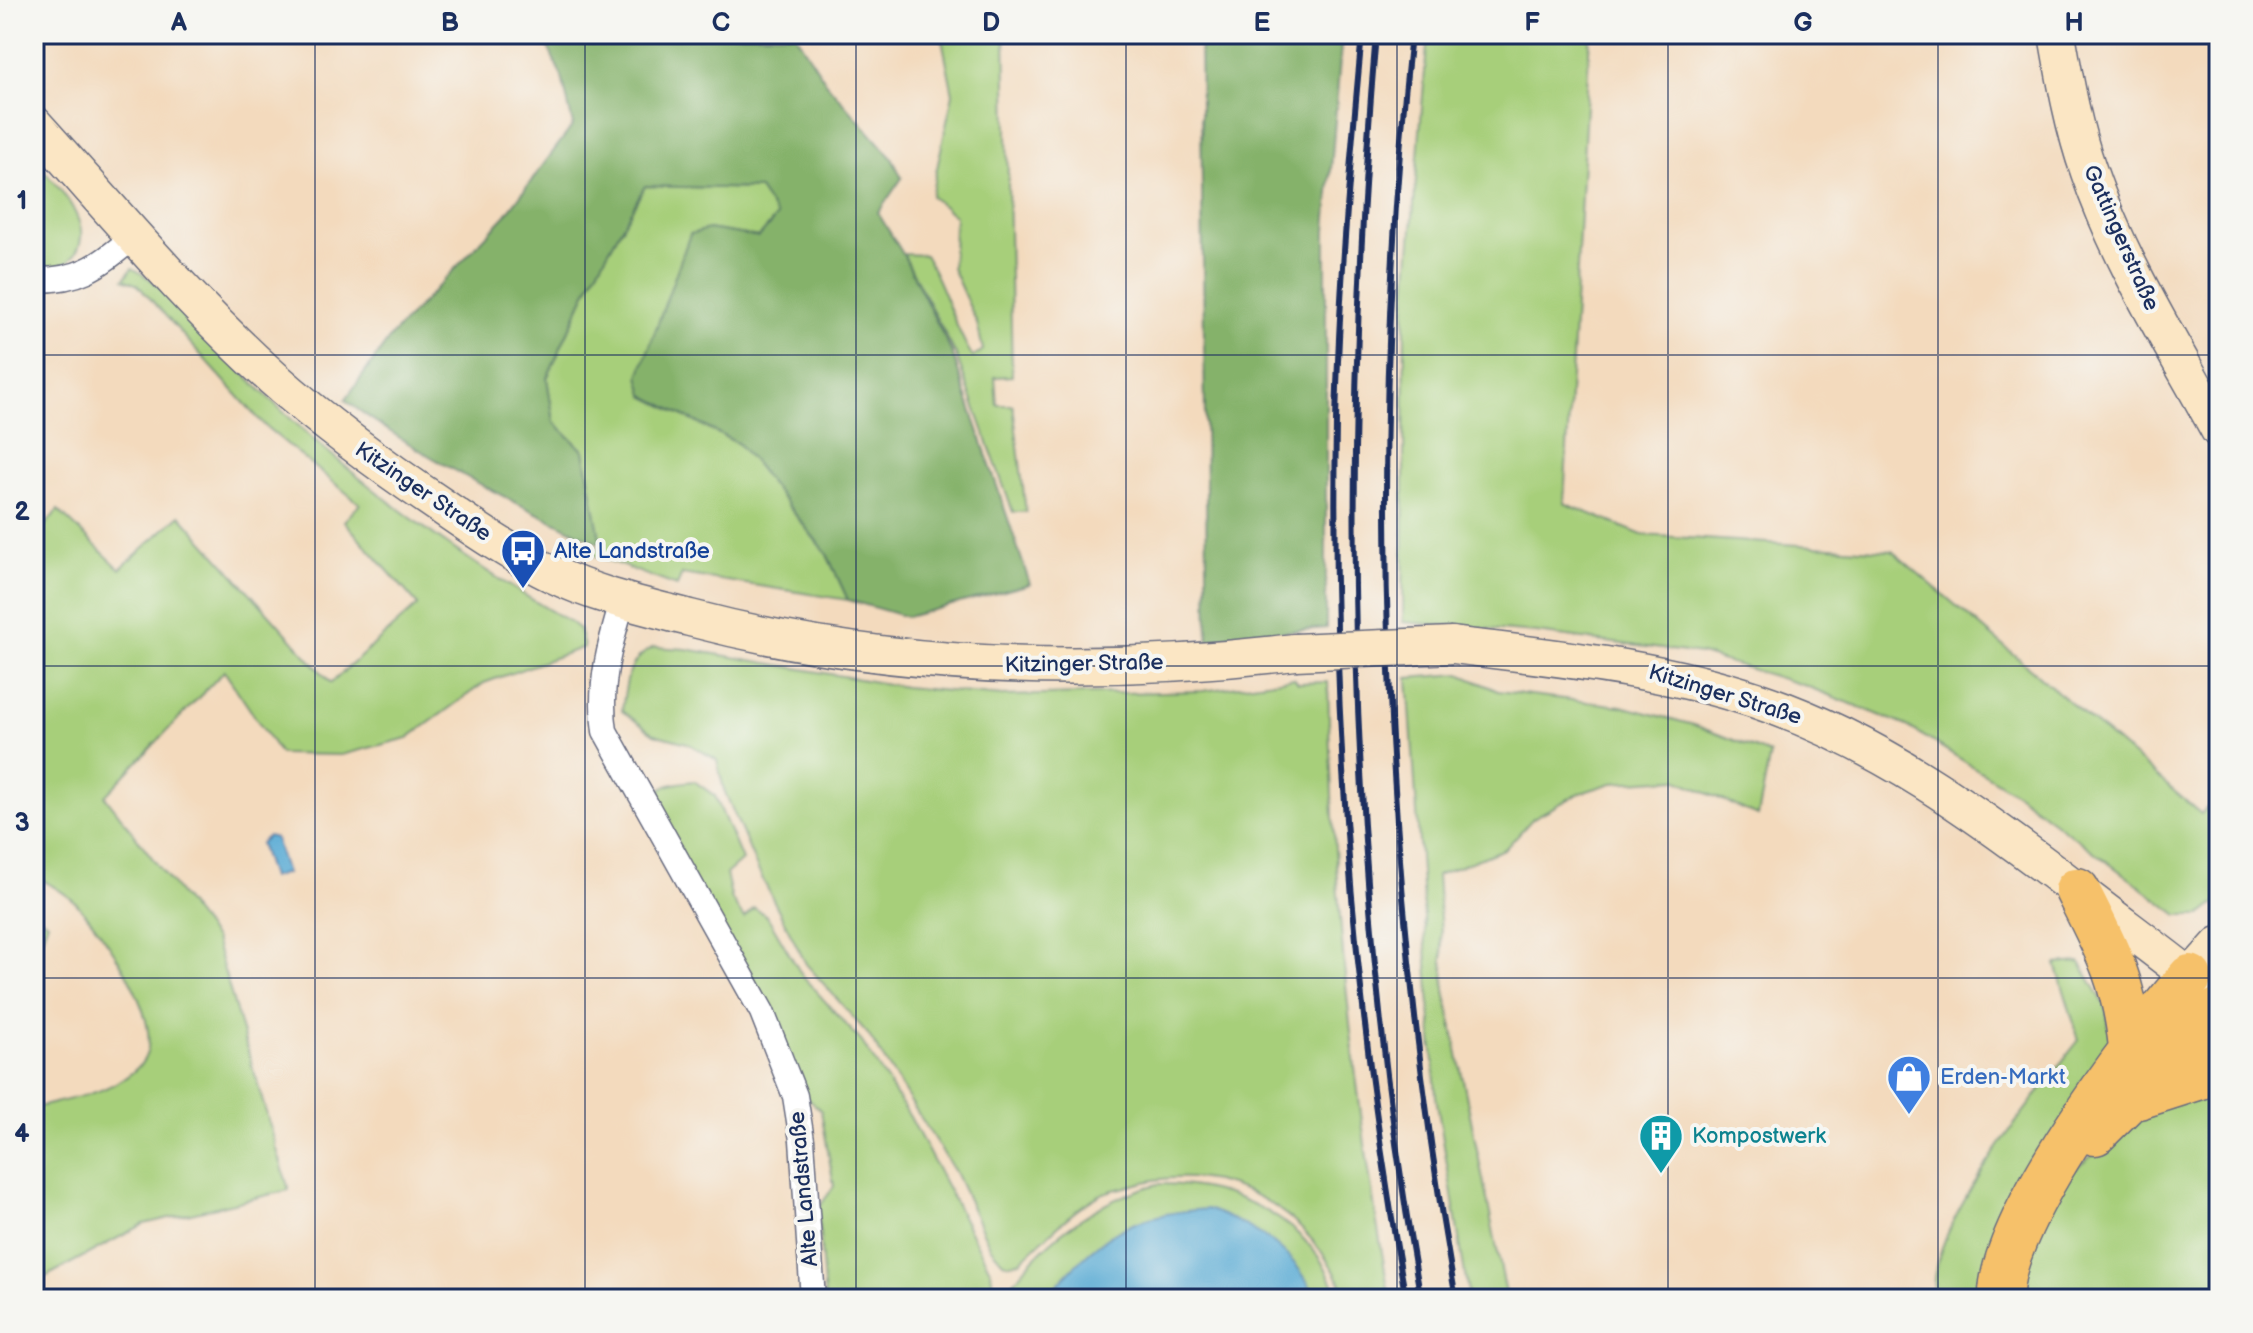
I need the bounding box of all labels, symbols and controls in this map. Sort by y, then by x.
text: A [170,8,187,39]
text: B [441,8,459,39]
text: C [712,8,730,39]
text: D [982,8,1000,39]
text: E [1254,8,1271,39]
text: F [1524,8,1540,39]
text: G [1793,8,1813,39]
text: H [2064,8,2084,39]
street label: Gattingerstraße [2077,161,2165,315]
text: 1 [17,186,27,217]
street label: Kitzinger Straße [350,436,496,548]
text: 2 [14,497,30,528]
bus stop icon: Alte Landstraße [499,527,547,590]
place label: Alte Landstraße [554,538,710,565]
street label: Kitzinger Straße [1004,649,1164,679]
street label: Kitzinger Straße [1645,659,1805,731]
text: 3 [14,808,30,839]
shop icon: Erden-Markt [1885,1053,1933,1116]
place label: Erden-Markt [1940,1064,2066,1091]
street label: Alte Landstraße [784,1110,824,1268]
building icon: Kompostwerk [1637,1112,1685,1175]
text: 4 [14,1119,30,1150]
place label: Kompostwerk [1692,1123,1826,1150]

